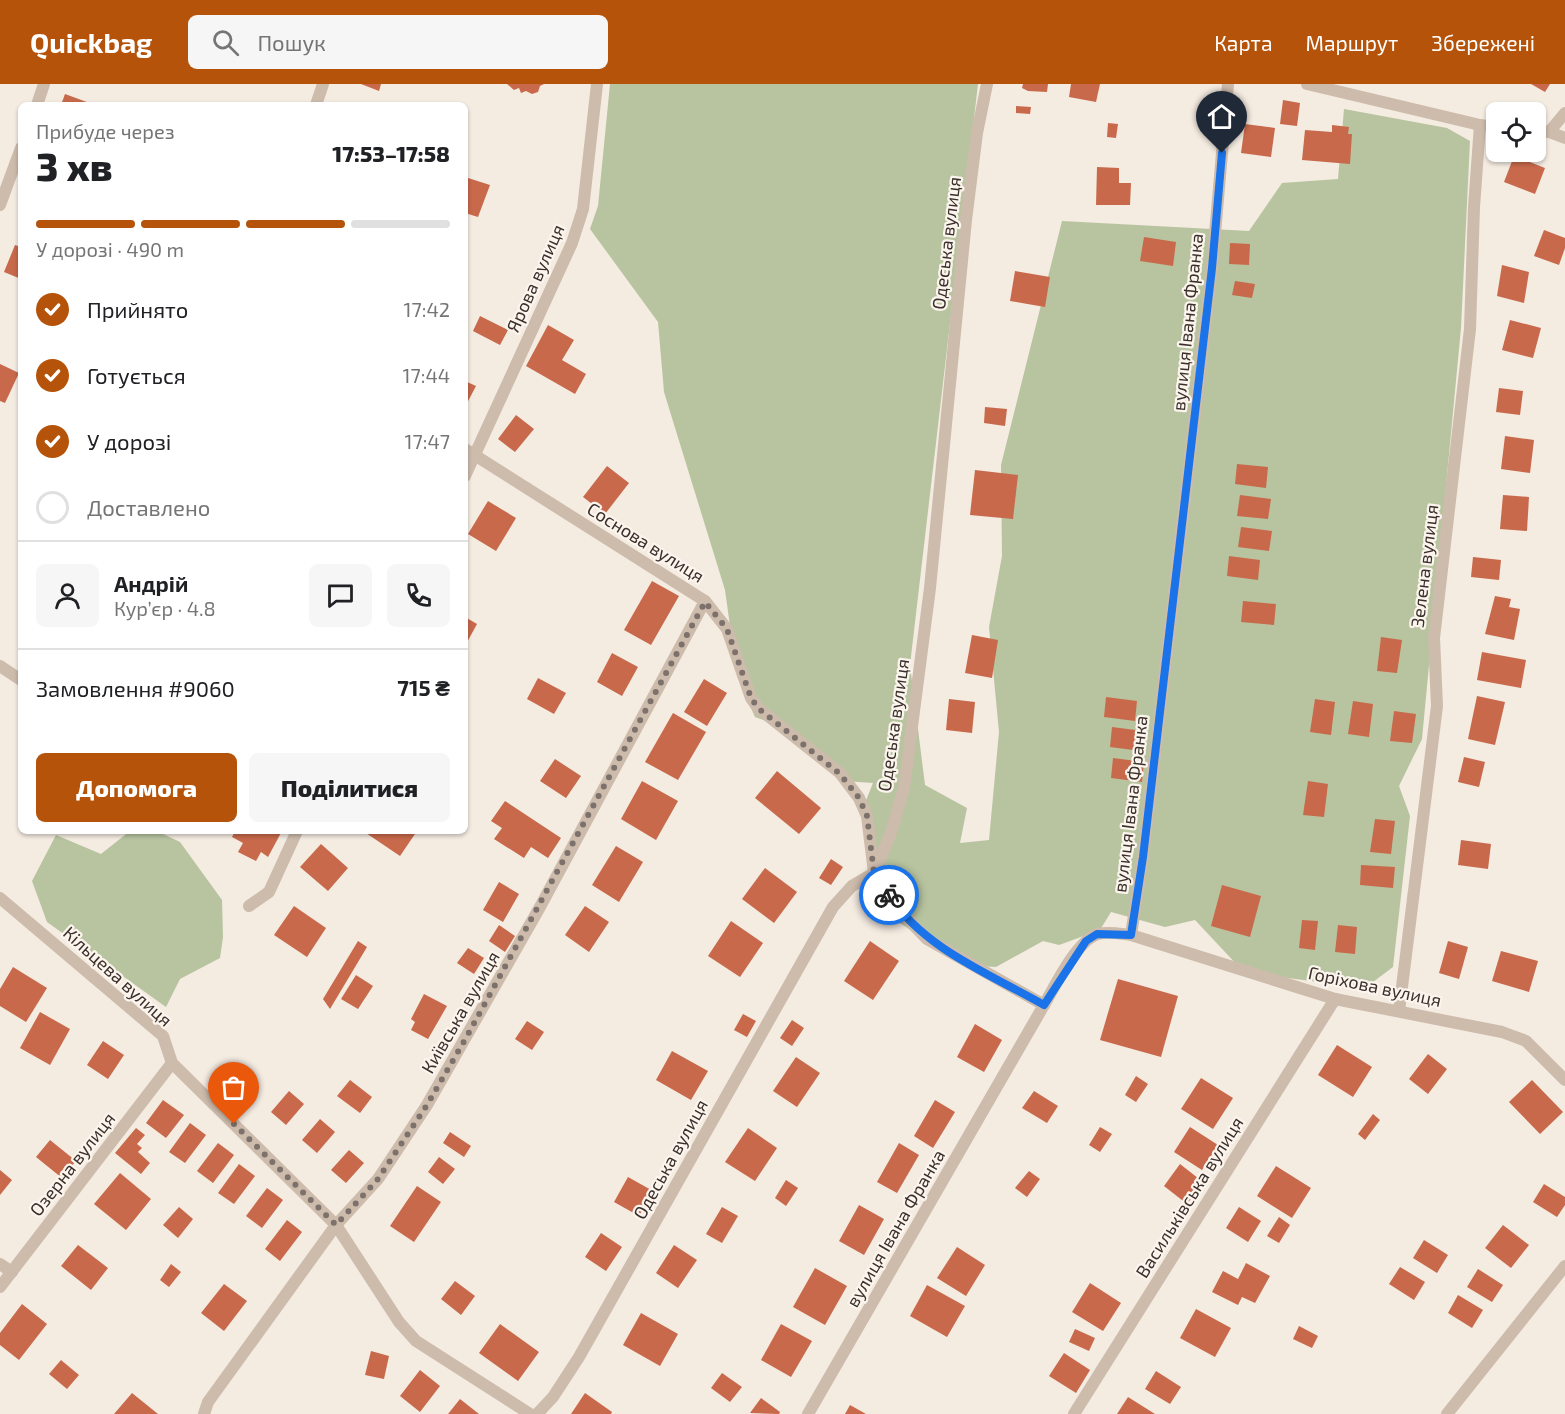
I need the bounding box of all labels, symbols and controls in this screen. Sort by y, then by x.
search box [188,15,608,69]
text: Quickbag [30,25,152,59]
icon: search [209,26,242,59]
text: Пошук [257,29,326,55]
text: Карта [1214,30,1273,55]
text: Маршрут [1306,30,1398,55]
text: Збережені [1431,30,1535,55]
pin [1196,91,1247,153]
icon: home [1205,100,1238,133]
map controls [1486,102,1546,162]
button: locate [1486,102,1546,162]
text: Прибуде через [36,119,175,143]
text: 17:53–17:58 [332,140,450,166]
text: 3 хв [36,142,112,189]
street label: Одеська вулиця [927,175,965,311]
street label: Ярова вулиця [501,221,569,335]
street label: вулиця Івана Франка [1167,232,1207,412]
text: У дорозі · 490 m [36,237,184,261]
icon: check [36,293,69,326]
text: Прийнято [87,296,188,322]
text: 17:42 [404,297,450,321]
icon: check [36,359,69,392]
text: Готується [87,362,186,388]
text: 17:44 [402,363,450,387]
icon: check [36,425,69,458]
text: У дорозі [87,428,171,454]
text: 17:47 [405,429,450,453]
text: Доставлено [87,494,210,520]
street label: Соснова вулиця [583,497,709,587]
street label: Зелена вулиця [1406,503,1442,629]
button: person [36,564,99,627]
button: chat [309,564,372,627]
button: phone [387,564,450,627]
text: Андрій [114,570,188,596]
text: Кур’єр · 4.8 [114,596,216,620]
street label: Одеська вулиця [873,657,913,793]
text: 715 ₴ [397,674,450,700]
text: Замовлення #9060 [36,675,235,701]
street label: вулиця Івана Франка [1108,714,1152,894]
button: Допомога [36,753,237,822]
button: Поділитися [249,753,450,822]
courier [859,865,919,925]
icon: bike [873,879,906,912]
street label: Кільцева вулиця [59,921,177,1031]
street label: Київська вулиця [416,947,504,1077]
street label: Горіхова вулиця [1307,961,1443,1011]
pin [208,1062,259,1124]
icon: bag [217,1071,250,1104]
street label: Одеська вулиця [628,1095,712,1223]
street label: Озерна вулиця [25,1108,119,1220]
street label: Васильківська вулиця [1130,1112,1248,1282]
street label: вулиця Івана Франка [841,1145,949,1311]

